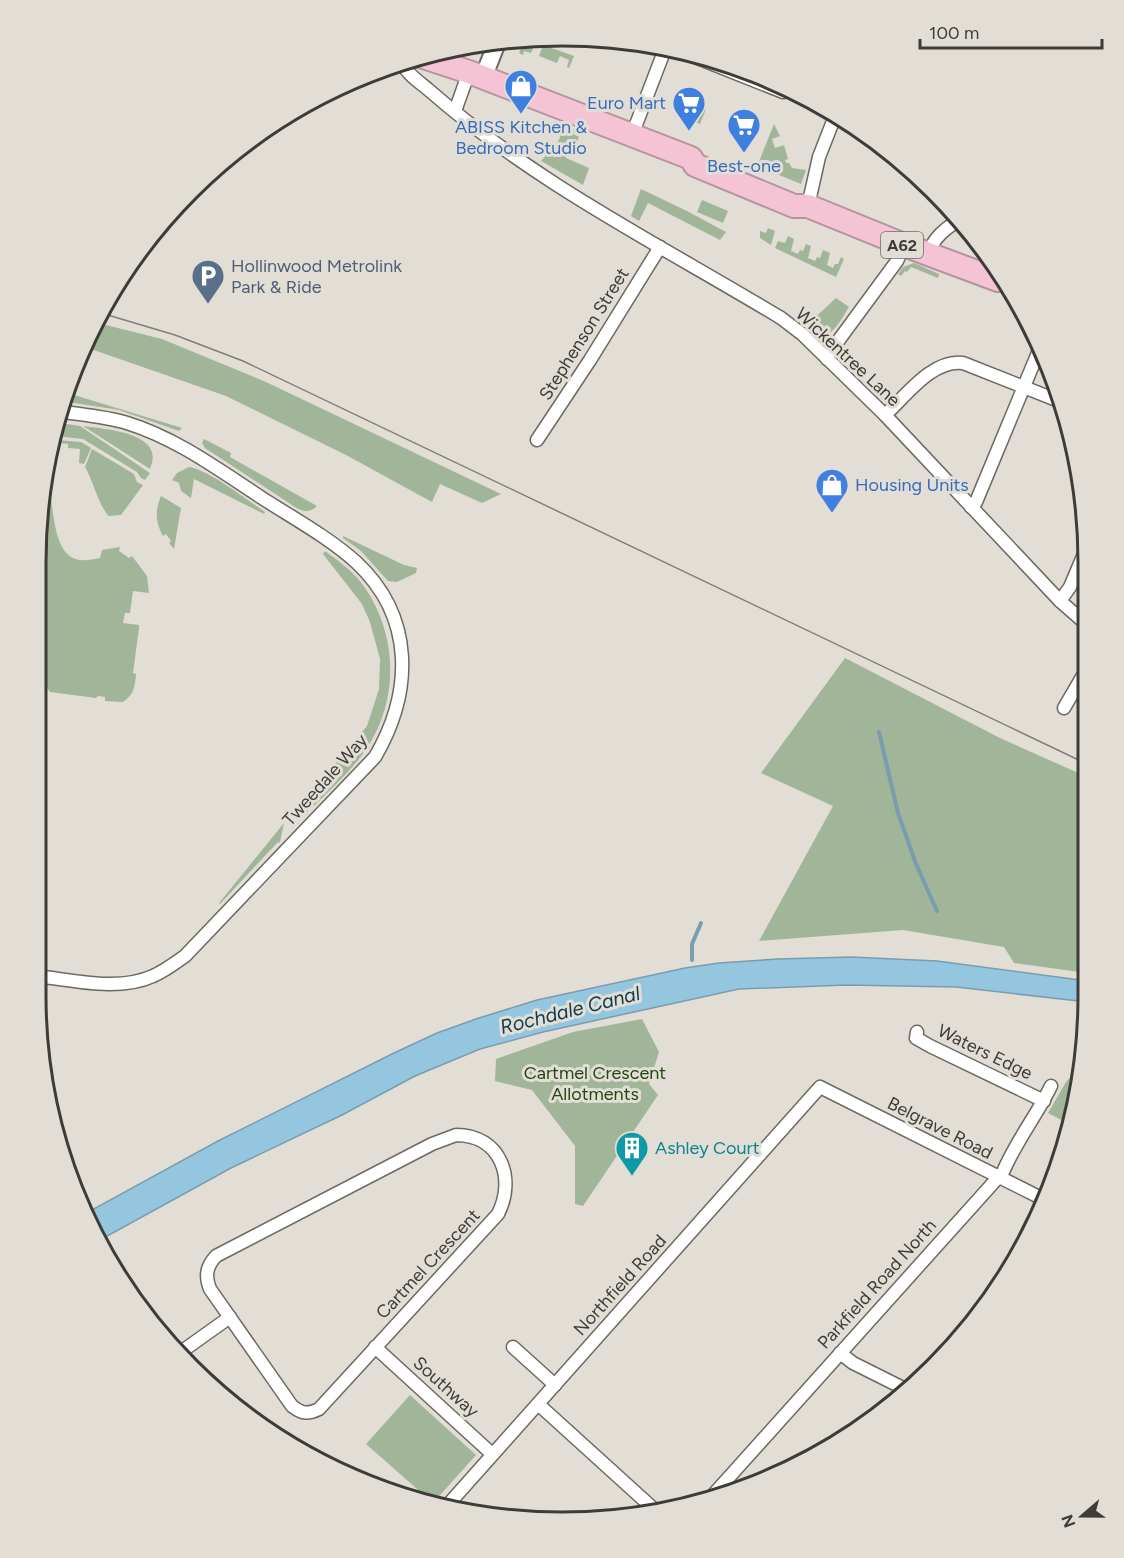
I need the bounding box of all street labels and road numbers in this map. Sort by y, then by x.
road number: A62 [881,232,923,258]
street label: Stephenson Street [534,264,634,404]
street label: Wickentree Lane [791,303,905,411]
street label: Tweedale Way [278,729,372,831]
street label: Waters Edge [934,1020,1036,1084]
street label: Belgrave Road [884,1092,996,1164]
street label: Cartmel Crescent [371,1204,485,1324]
street label: Parkfield Road North [813,1215,941,1353]
street label: Northfield Road [569,1230,671,1340]
street label: Southway [409,1352,484,1423]

